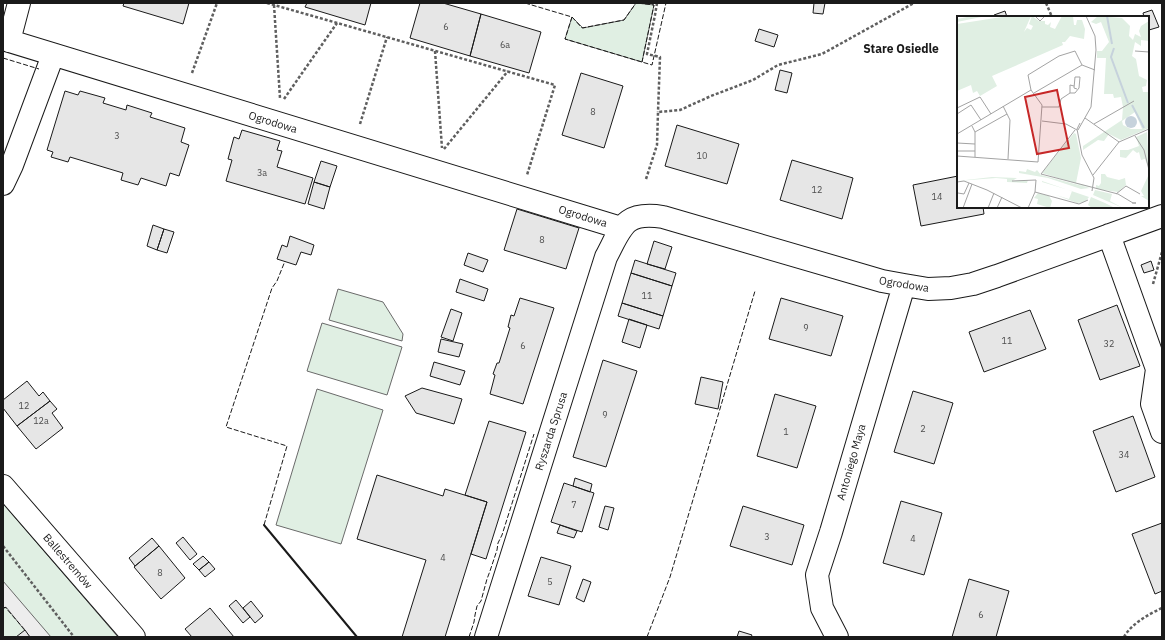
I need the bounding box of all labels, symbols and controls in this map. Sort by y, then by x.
inset map [957,16,1149,208]
house number: 6 [443,21,449,32]
house number: 6a [500,39,510,50]
district label: Stare Osiedle [863,41,939,56]
house number: 8 [590,106,596,117]
street label: Ogrodowa [247,108,299,136]
house number: 3 [114,130,120,141]
house number: 10 [697,150,707,161]
house number: 3a [257,167,267,178]
house number: 12 [812,184,822,195]
house number: 14 [932,191,942,202]
street label: Ogrodowa [557,202,609,230]
house number: 8 [539,234,545,245]
street label: Ogrodowa [878,273,930,295]
house number: 11 [642,290,652,301]
house number: 9 [803,322,809,333]
house number: 11 [1002,335,1012,346]
house number: 32 [1104,338,1114,349]
house number: 6 [520,340,526,351]
street label: Ryszarda Sprusa [532,390,570,472]
house number: 12 [19,400,29,411]
house number: 9 [602,409,608,420]
house number: 12a [33,415,49,426]
street label: Antoniego Maya [833,422,869,502]
house number: 2 [920,423,926,434]
house number: 1 [783,426,789,437]
house number: 34 [1119,449,1129,460]
house number: 7 [571,499,577,510]
street label: Ballestremów [40,531,96,592]
house number: 3 [764,531,770,542]
house number: 4 [910,533,916,544]
house number: 4 [440,552,446,563]
house number: 8 [157,567,163,578]
house number: 5 [547,576,553,587]
house number: 6 [978,609,984,620]

